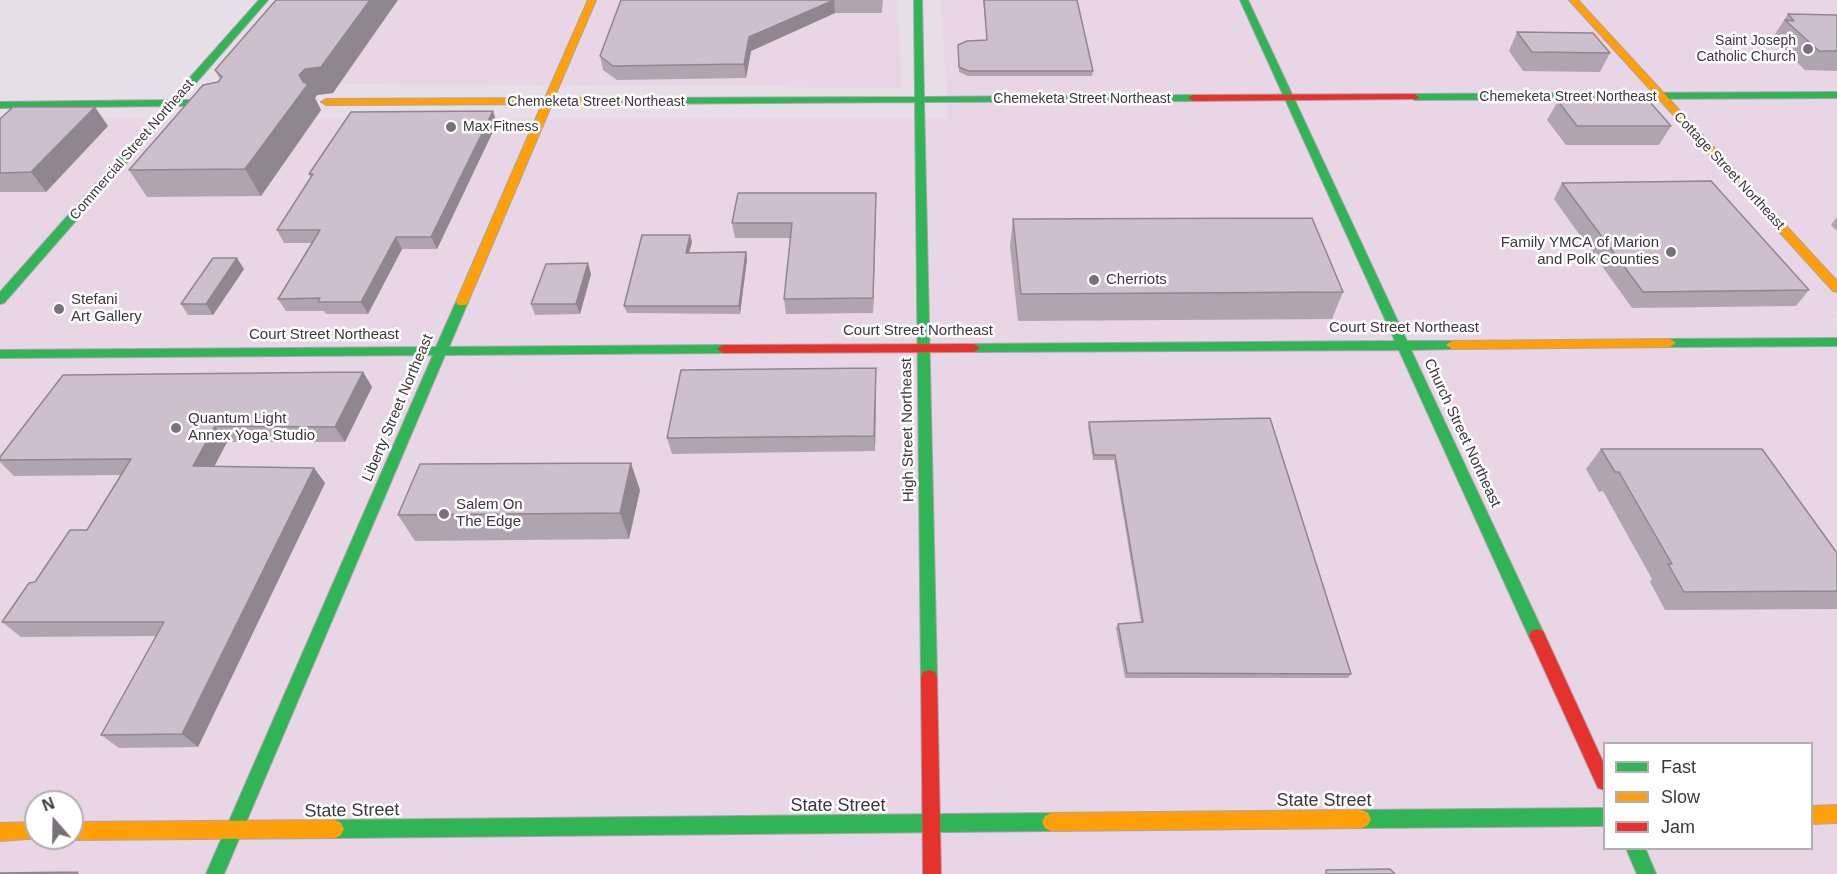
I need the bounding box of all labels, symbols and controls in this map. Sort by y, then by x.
place label: Saint Joseph Catholic Church [1696,33,1796,66]
marker: Saint Joseph Catholic Church [1801,42,1815,56]
street label: Commercial Street Northeast [66,76,198,224]
street label: Chemeketa Street Northeast [1479,89,1657,105]
street label: Chemeketa Street Northeast [993,91,1171,107]
street label: Chemeketa Street Northeast [507,94,685,110]
street label: Cottage Street Northeast [1670,109,1788,233]
place label: Max Fitness [463,119,538,135]
marker: Max Fitness [444,120,458,134]
place label: Family YMCA of Marion and Polk Counties [1501,234,1659,269]
marker: Family YMCA of Marion and Polk Counties [1664,245,1678,259]
place label: Cherriots [1106,271,1167,289]
marker: Cherriots [1087,273,1101,287]
place label: Stefani Art Gallery [71,291,142,326]
marker: Stefani Art Gallery [52,302,66,316]
street label: Court Street Northeast [1329,319,1479,337]
street label: Court Street Northeast [843,322,993,340]
street label: Court Street Northeast [249,326,399,344]
street label: Liberty Street Northeast [359,332,437,484]
street label: Church Street Northeast [1420,356,1504,510]
street label: High Street Northeast [898,358,918,502]
place label: Quantum Light Annex Yoga Studio [188,410,315,445]
marker: Quantum Light Annex Yoga Studio [169,421,183,435]
place label: Salem On The Edge [456,496,523,531]
marker: Salem On The Edge [437,507,451,521]
legend [1603,742,1813,850]
text: Fast [1661,757,1696,777]
text: Slow [1661,787,1700,807]
north arrow [24,790,84,850]
street label: State Street [1276,790,1372,812]
text: N [40,795,57,814]
street label: State Street [790,795,886,817]
street label: State Street [304,799,400,823]
text: Jam [1661,817,1695,837]

